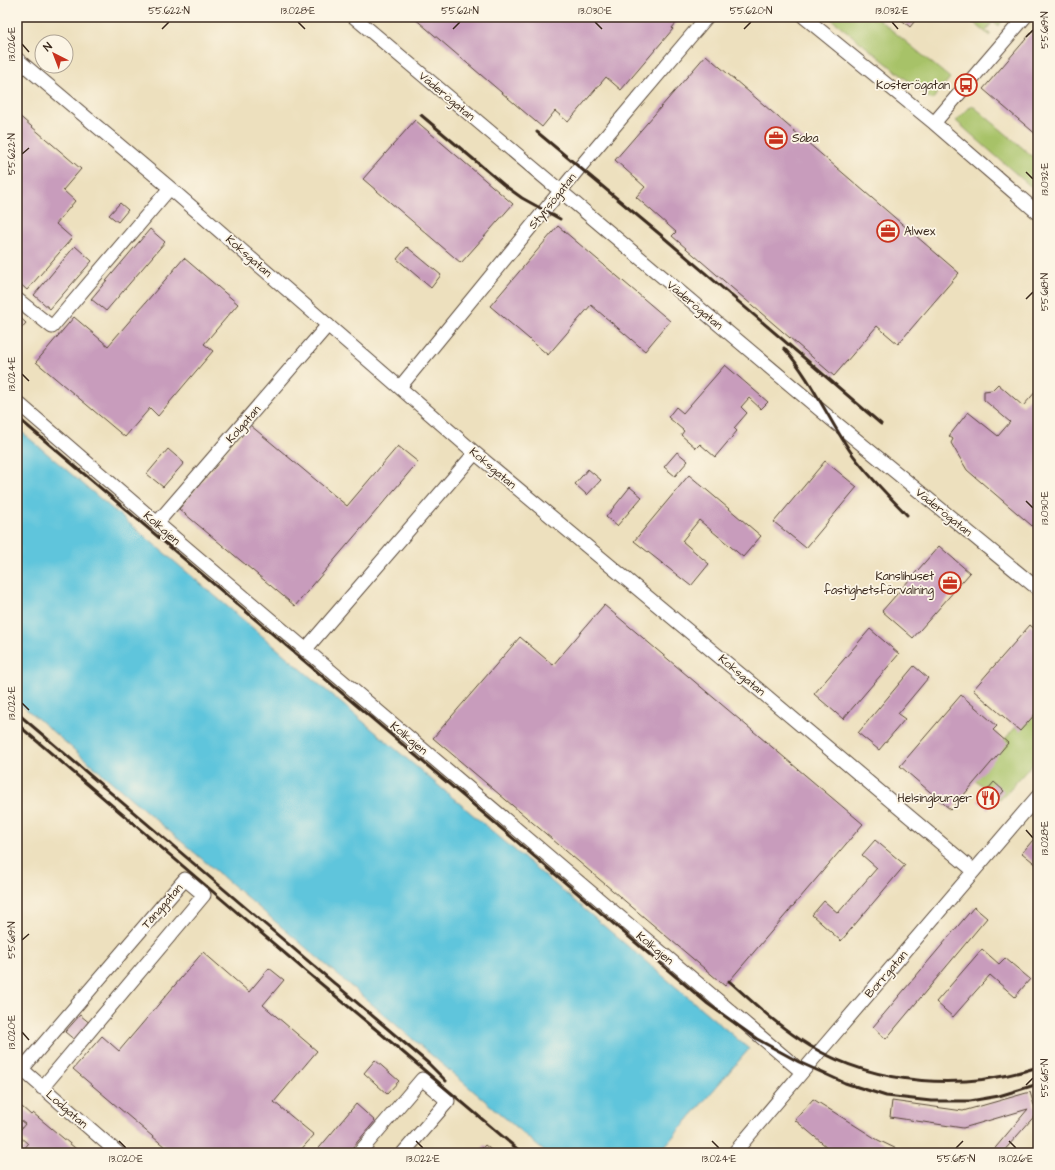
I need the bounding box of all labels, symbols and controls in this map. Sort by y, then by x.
text: 55.622°N [148,4,190,18]
text: 13.028°E [281,4,315,18]
text: 55.621°N [441,4,479,18]
text: 13.030°E [578,4,612,18]
text: 55.620°N [730,4,772,18]
text: 13.032°E [875,4,909,18]
text: 55.619°N [1038,11,1052,49]
text: 13.026°E [5,27,19,61]
north arrow [34,34,74,74]
text: N [40,39,55,55]
street label: Väderögatan [414,68,479,126]
bus stop icon: Kosterögatan [953,72,979,98]
place label: Kosterögatan [876,77,950,95]
office icon: Saba [763,125,789,151]
place label: Saba [792,130,819,147]
text: 55.622°N [5,133,19,175]
text: 13.032°E [1038,162,1052,196]
street label: Styrsögatan [524,170,581,234]
office icon: Alwex [875,218,901,244]
place label: Alwex [904,223,936,240]
street label: Koksgatan [221,231,276,282]
text: 55.618°N [1038,273,1052,311]
street label: Väderögatan [662,277,727,335]
text: 13.024°E [5,357,19,391]
street label: Kolgatan [222,402,265,448]
street label: Koksgatan [465,444,520,494]
street label: Väderögatan [911,484,976,541]
text: 13.030°E [1038,491,1052,525]
street label: Kolkajen [139,508,184,549]
place label: Kanslihuset fastighetsförvalning [824,568,934,600]
office icon: Kanslihuset fastighetsförvalning [937,570,963,596]
street label: Koksgatan [714,651,769,701]
text: 13.022°E [5,686,19,720]
street label: Kolkajen [386,718,431,759]
restaurant icon: Helsingburger [975,785,1001,811]
place label: Helsingburger [898,790,972,808]
text: 13.028°E [1038,821,1052,855]
street label: Tånggatan [138,880,188,933]
text: 55.619°N [5,921,19,959]
street label: Kolkajen [632,928,677,969]
street label: Borrgatan [861,947,913,1002]
text: 13.020°E [5,1015,19,1049]
text: 55.615°N [1038,1059,1052,1097]
street label: Lodgatan [41,1086,91,1133]
text: 13.020°E [109,1152,143,1166]
text: 13.022°E [406,1152,440,1166]
text: 13.024°E [702,1152,736,1166]
text: 55.615°N [937,1152,975,1166]
text: 13.026°E [999,1152,1033,1166]

